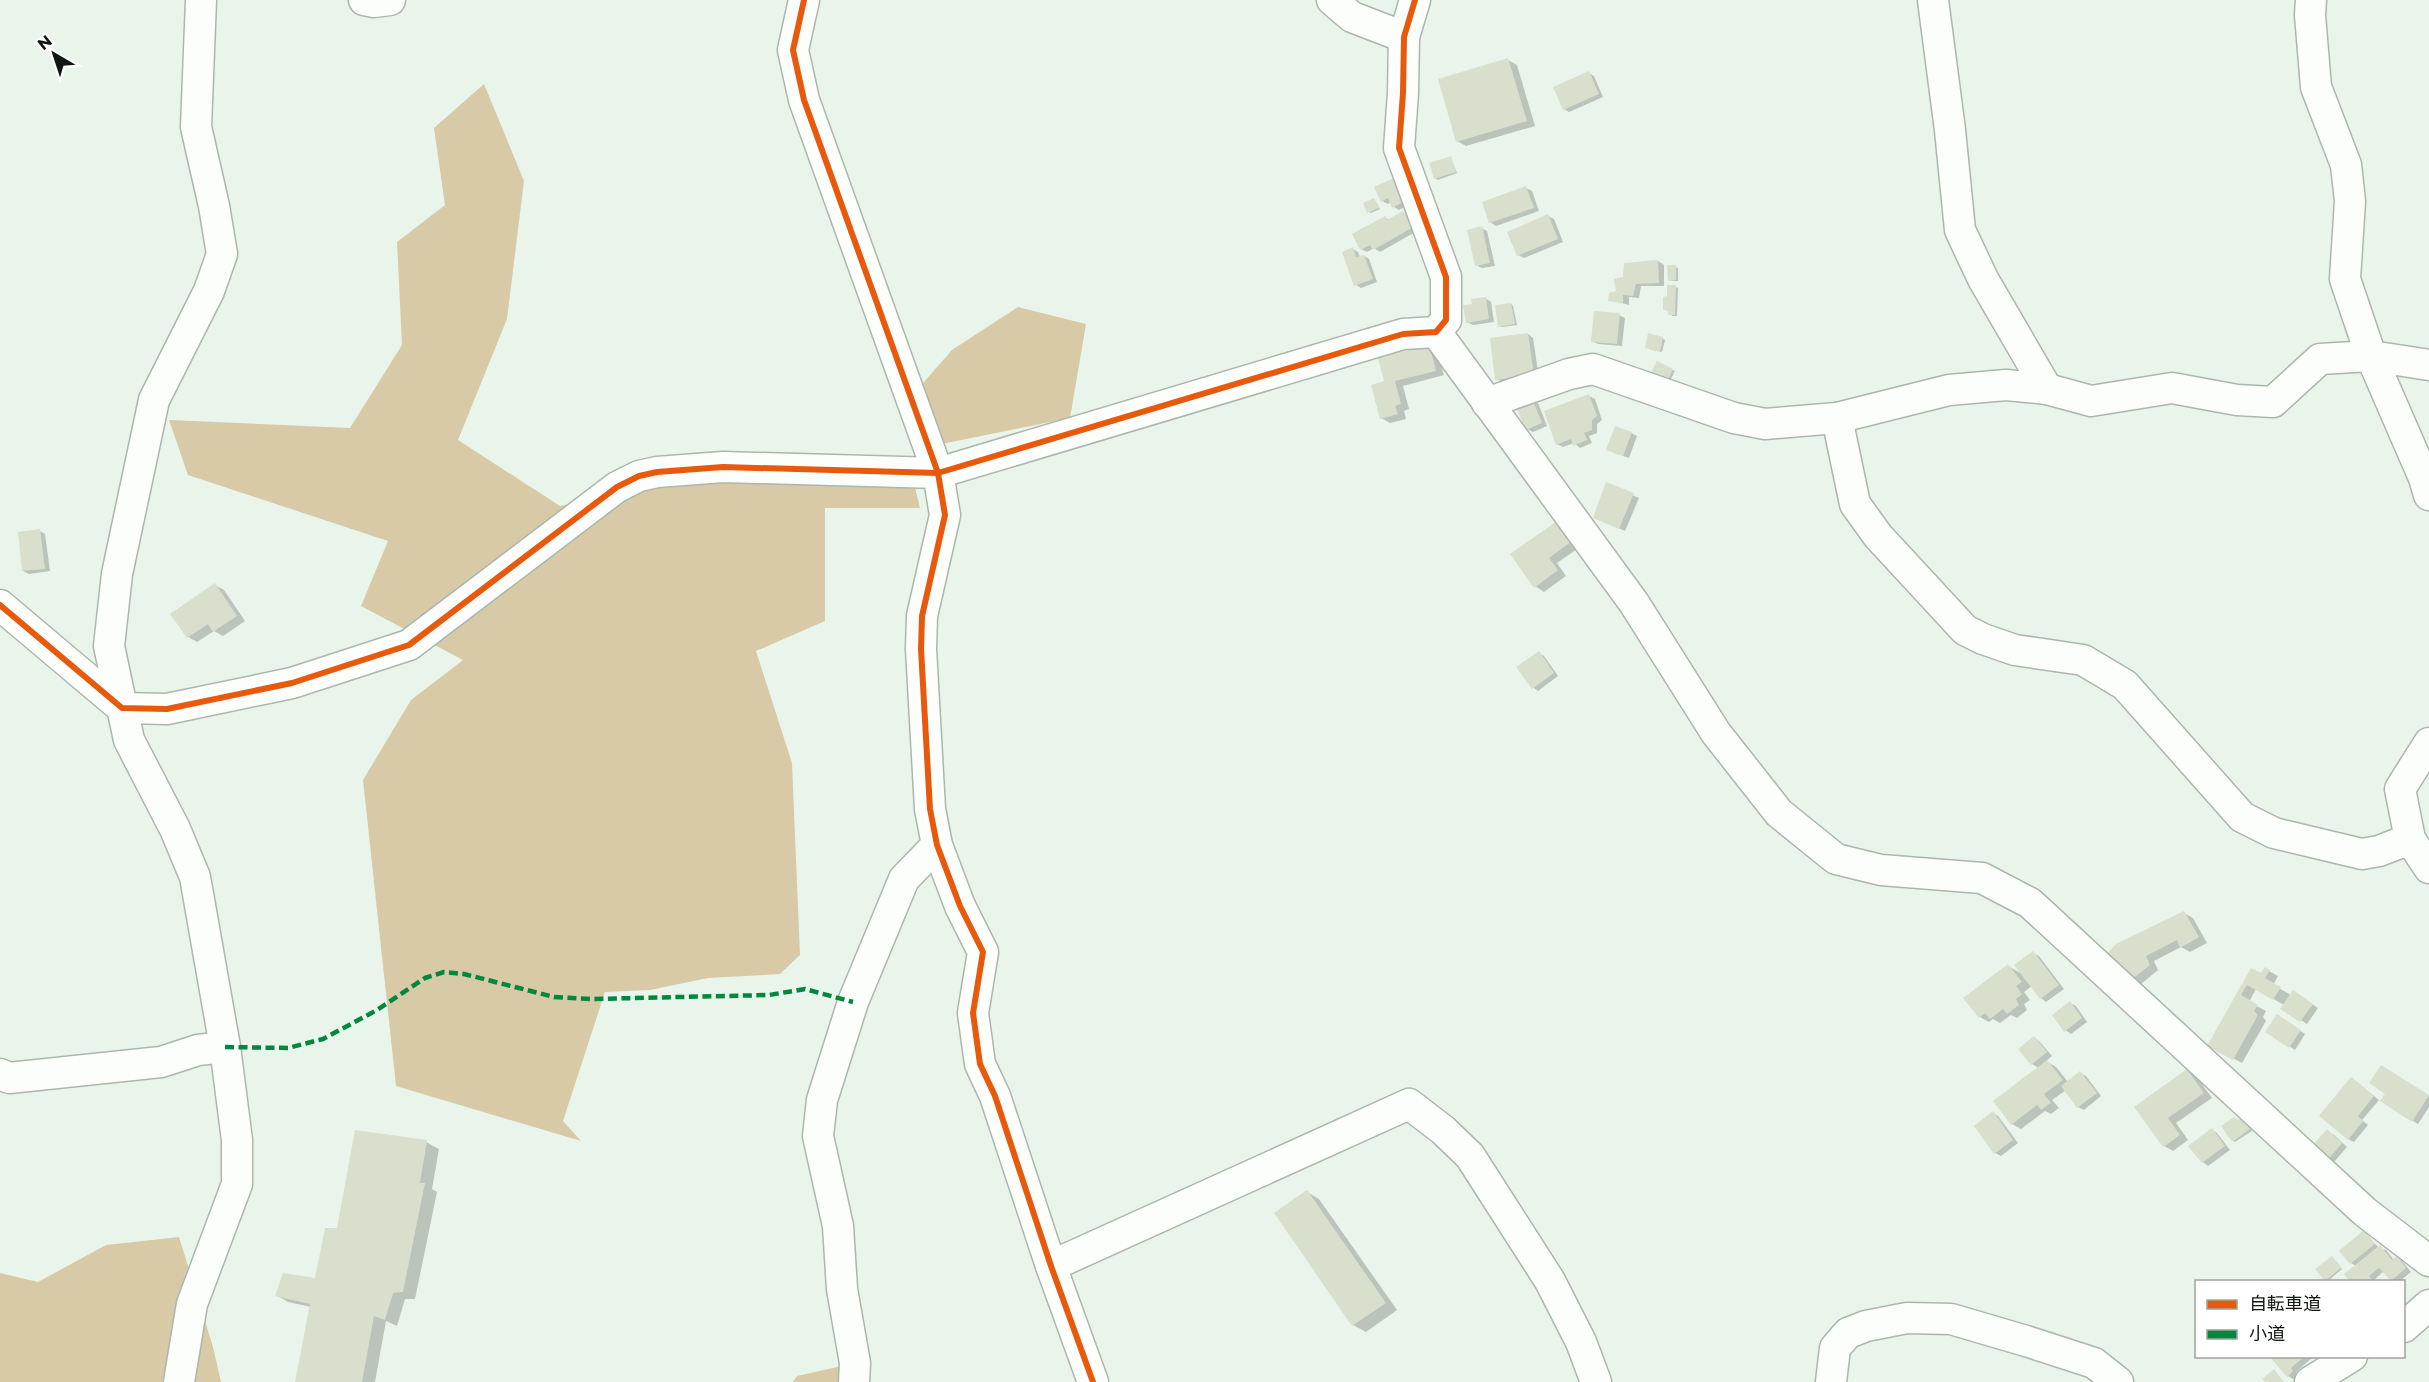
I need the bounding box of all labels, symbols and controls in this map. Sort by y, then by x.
north arrow [24,24,84,84]
text: N [34,31,56,54]
legend [2195,1280,2405,1358]
text: 自転車道 [2249,1293,2321,1315]
text: 小道 [2249,1323,2285,1345]

